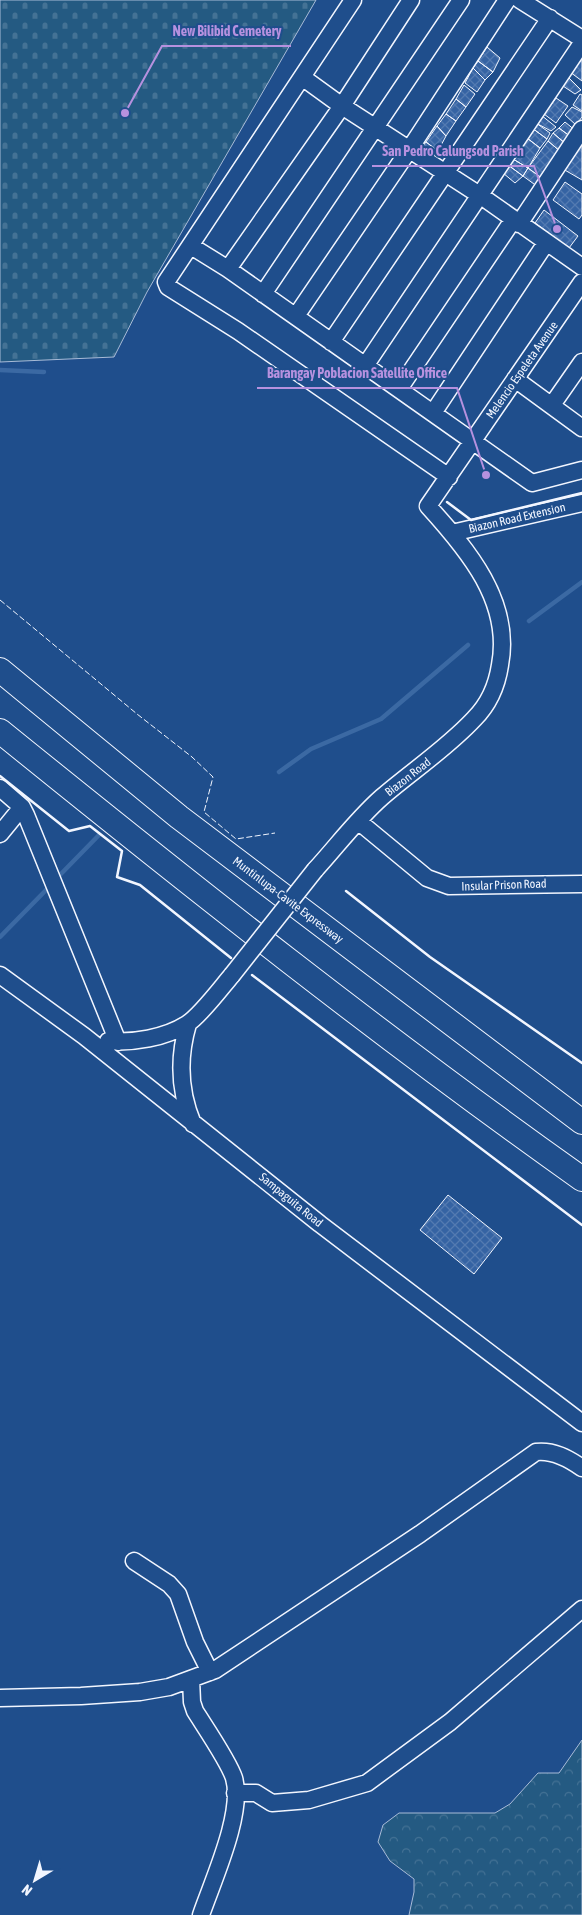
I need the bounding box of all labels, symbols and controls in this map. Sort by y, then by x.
callout: New Bilibid Cemetery [162,17,291,46]
text: New Bilibid Cemetery [172,23,282,39]
callout: San Pedro Calungsod Parish [372,137,534,166]
text: San Pedro Calungsod Parish [382,143,524,159]
street label: Melencio Espeleta Avenue [483,319,561,421]
callout: Barangay Poblacion Satellite Office [257,359,457,388]
text: Barangay Poblacion Satellite Office [267,365,447,381]
street label: Biazon Road Extension [467,500,567,536]
street label: Biazon Road [382,755,434,799]
street label: Muntinlupa-Cavite Expressway [230,854,346,946]
street label: Insular Prison Road [461,877,547,893]
street label: Sampaguita Road [256,1170,326,1230]
north arrow [10,1855,60,1905]
text: N [19,1881,35,1899]

